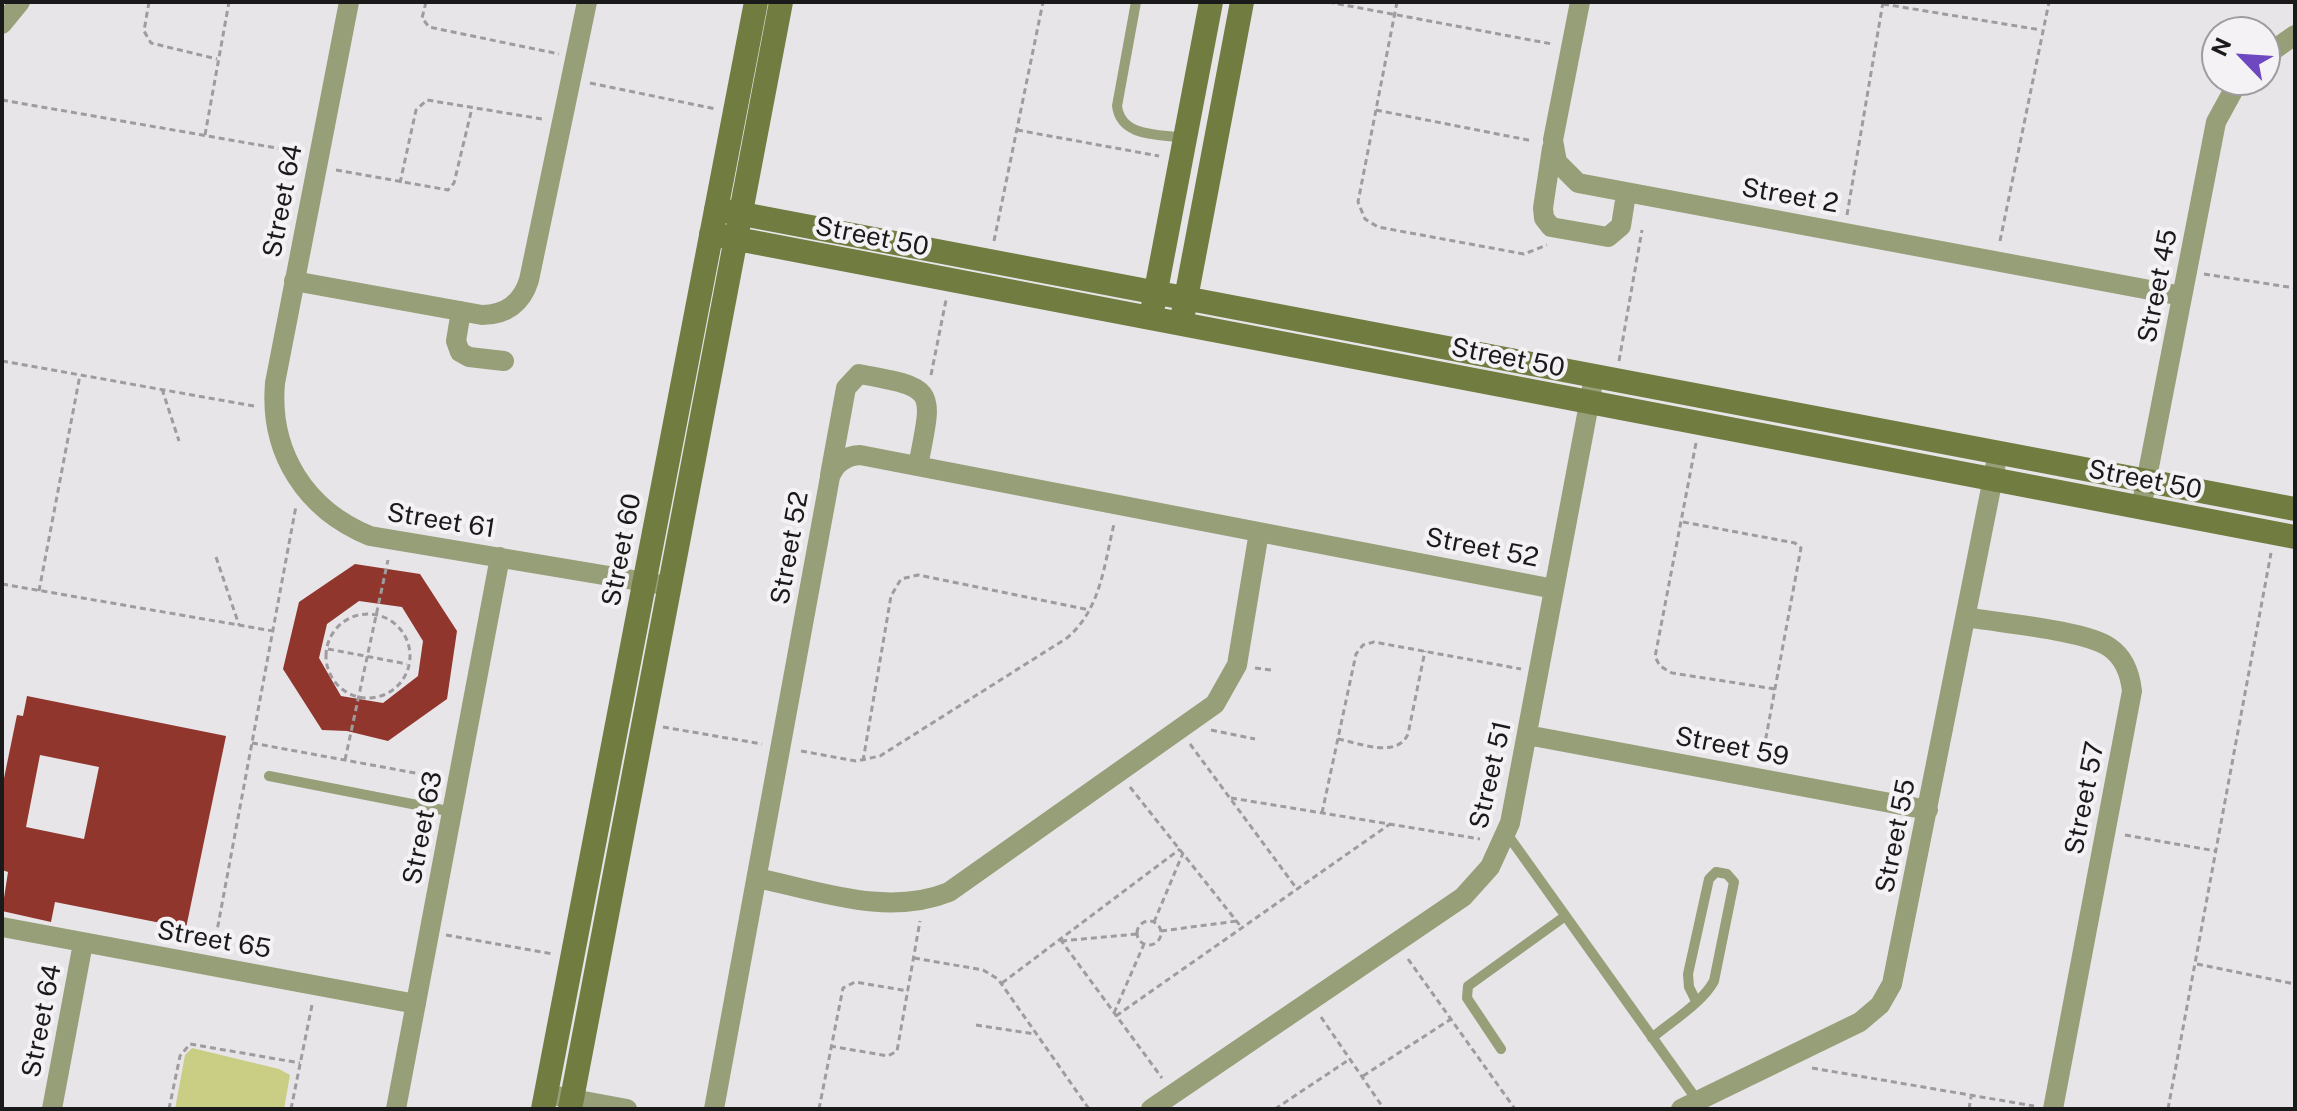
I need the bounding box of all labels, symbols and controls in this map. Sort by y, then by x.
north arrow [2201,16,2281,96]
text: N [2206,33,2236,60]
street label: Street 64 [257,142,309,260]
street label: Street 2 [1739,172,1841,220]
street label: Street 50 [813,211,931,263]
street label: Street 45 [2132,227,2184,345]
street label: Street 50 [1449,332,1567,384]
street label: Street 50 [2086,454,2204,506]
street label: Street 52 [765,489,815,607]
street label: Street 60 [596,491,648,609]
street label: Street 61 [385,497,497,545]
street label: Street 52 [1423,522,1541,574]
street label: Street 51 [1463,718,1519,832]
street label: Street 59 [1673,721,1791,773]
street label: Street 57 [2059,739,2111,857]
street label: Street 63 [397,769,449,887]
street label: Street 55 [1870,776,1922,896]
street label: Street 65 [155,915,273,965]
street label: Street 64 [16,962,68,1080]

